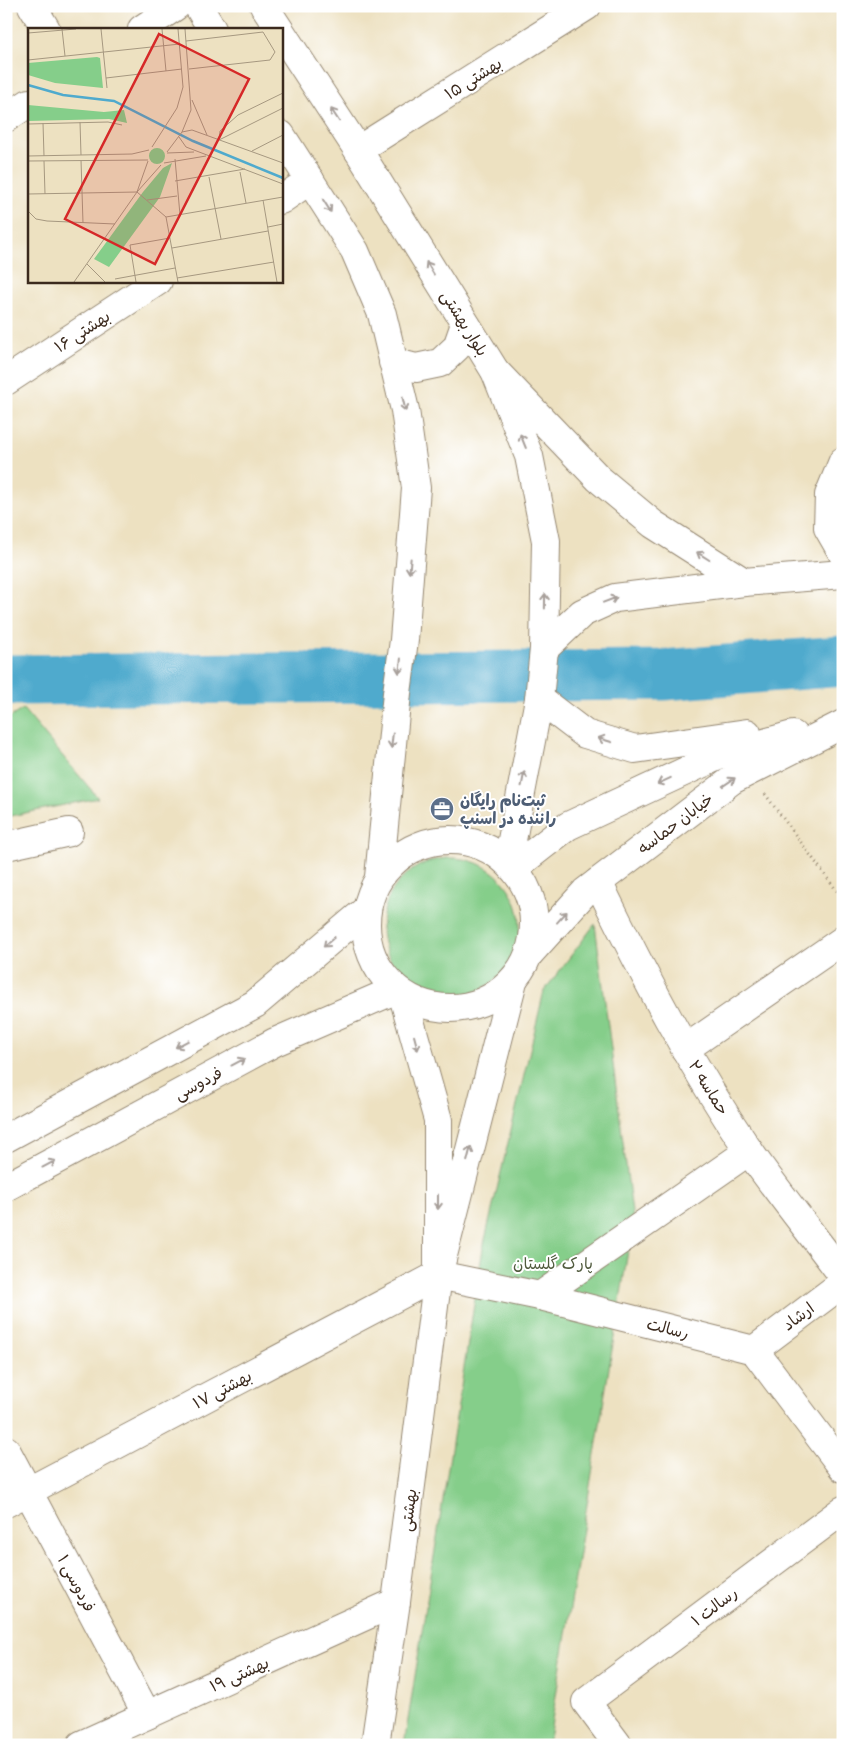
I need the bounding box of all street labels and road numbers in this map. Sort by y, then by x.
street label: بهشتی ۱۵ [441,53,508,107]
street label: بلوار بهشتی [434,286,493,362]
street label: بهشتی ۱۶ [50,306,116,360]
street label: خیابان حماسه [633,788,719,861]
street label: حماسه ۲ [681,1056,734,1120]
street label: فردوسی [170,1062,227,1108]
street label: ارشاد [778,1298,820,1338]
street label: رسالت [644,1313,691,1347]
street label: بهشتی ۱۷ [189,1365,257,1416]
street label: بهشتی [395,1487,425,1533]
street label: فردوسی ۱ [50,1551,100,1617]
street label: رسالت ۱ [687,1582,743,1633]
street label: بهشتی ۱۹ [206,1652,273,1700]

